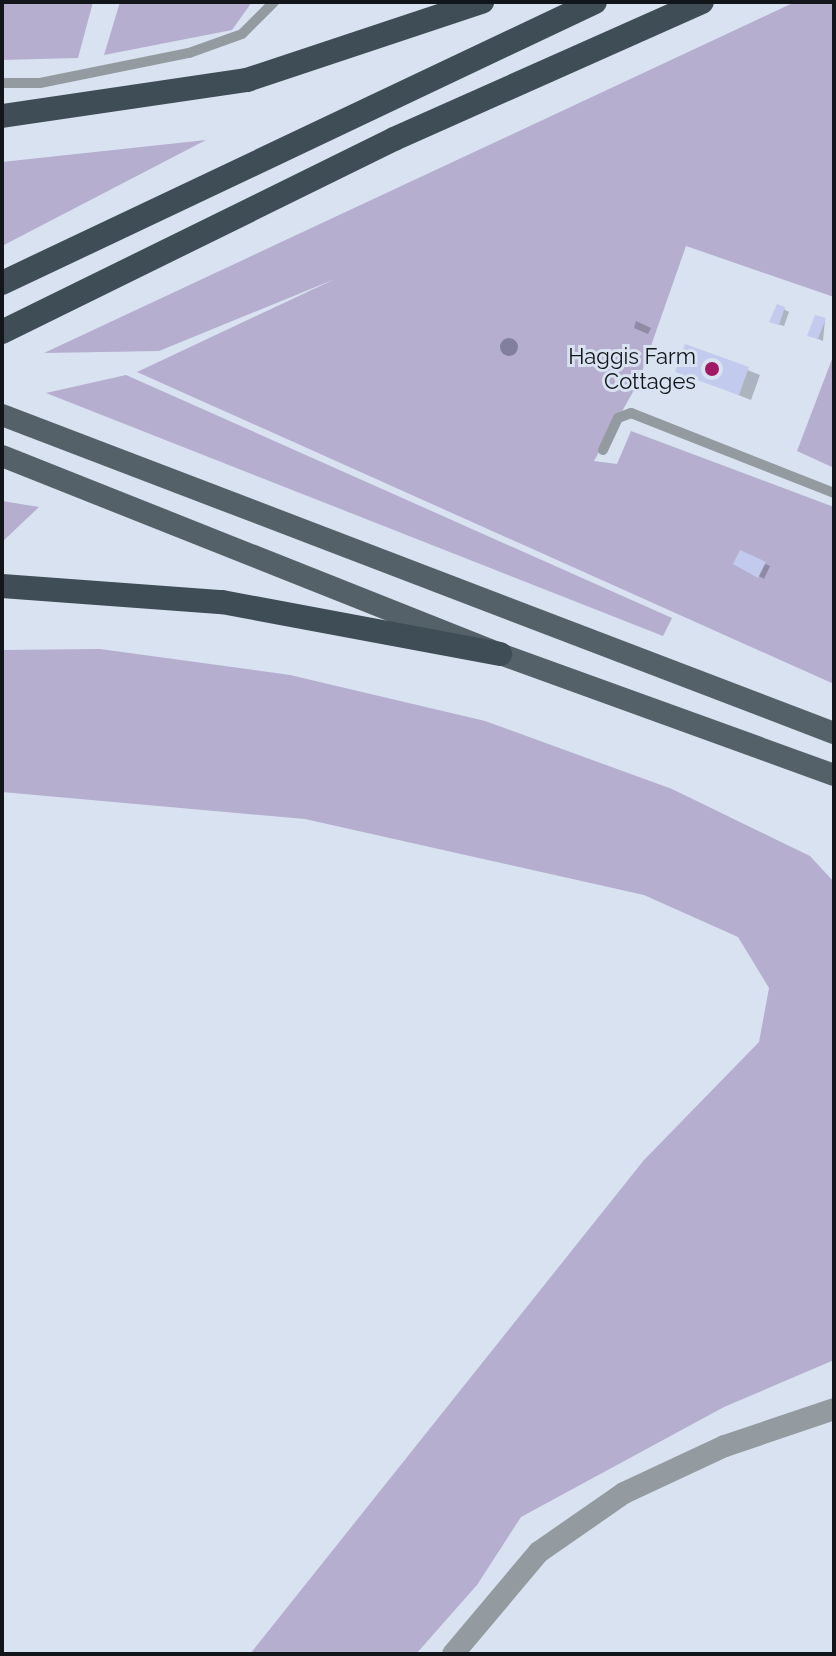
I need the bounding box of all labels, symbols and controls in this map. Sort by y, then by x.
place label: Haggis Farm Cottages [568,343,696,394]
marker: Haggis Farm Cottages [703,360,721,378]

